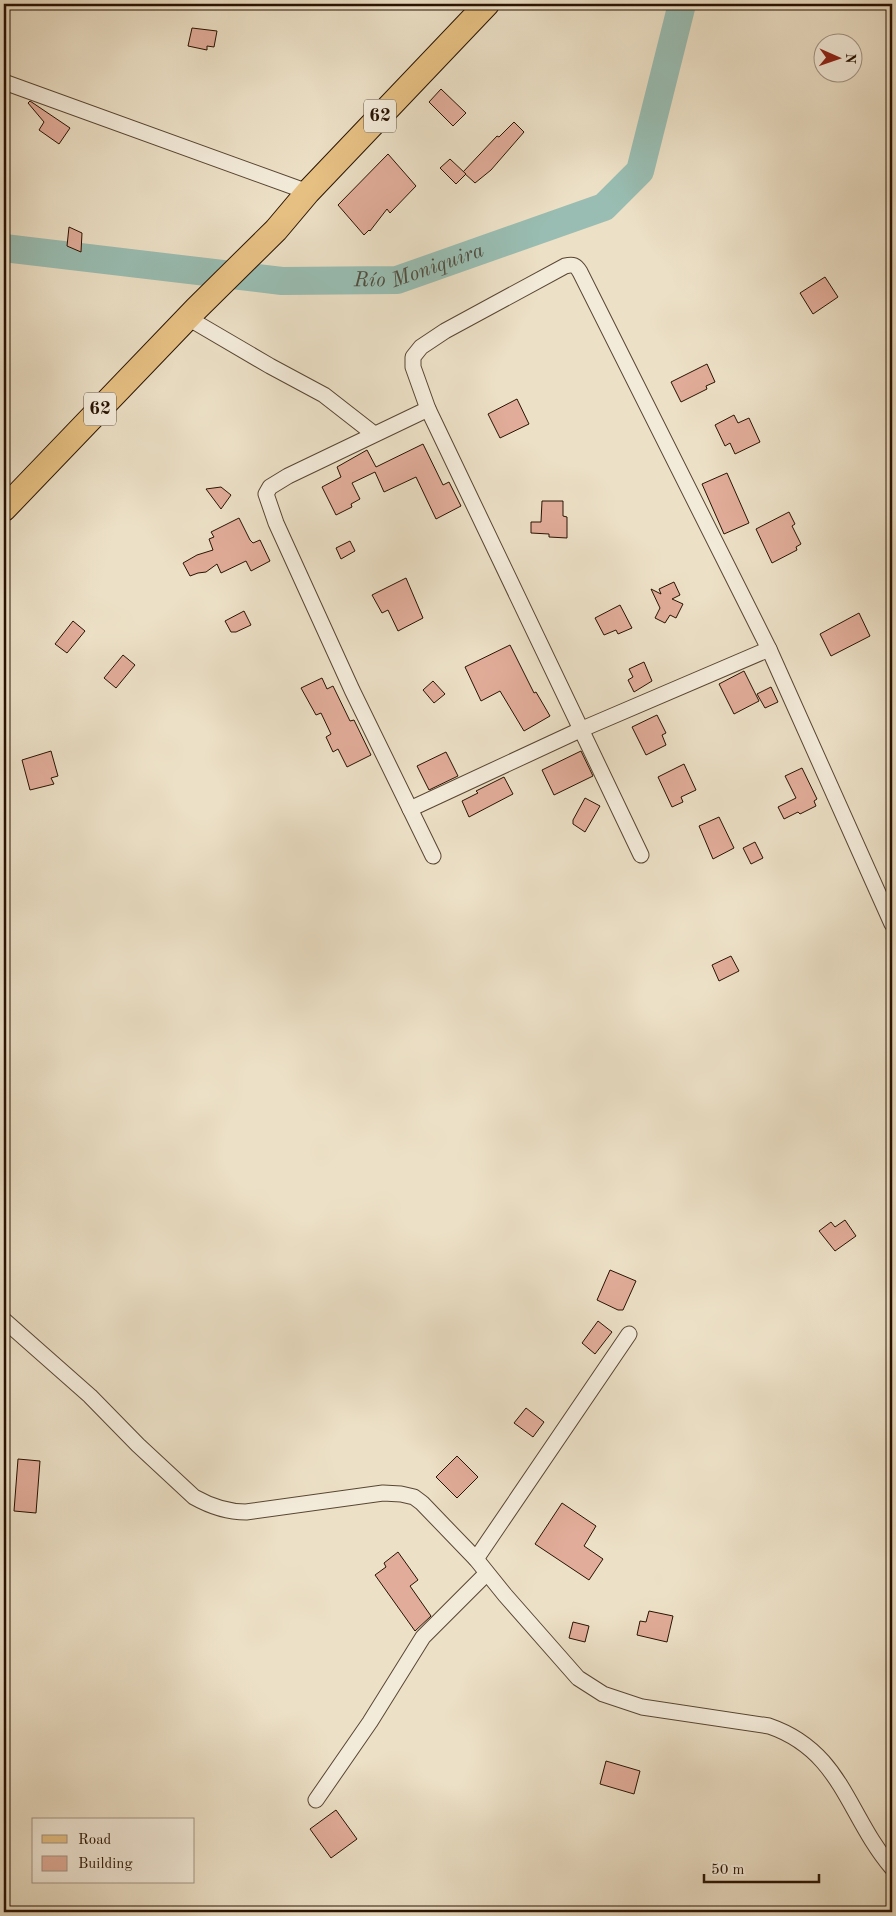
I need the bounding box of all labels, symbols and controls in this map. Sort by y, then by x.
north arrow [814,32,864,82]
text: N [843,53,857,64]
road number: 62 [364,100,396,132]
water label: Río Moniquira [353,240,487,292]
road number: 62 [84,392,116,426]
legend [32,1818,195,1884]
text: Road [78,1833,112,1848]
scale bar [704,1851,818,1883]
text: Building [78,1857,133,1872]
text: 50 m [711,1863,745,1878]

